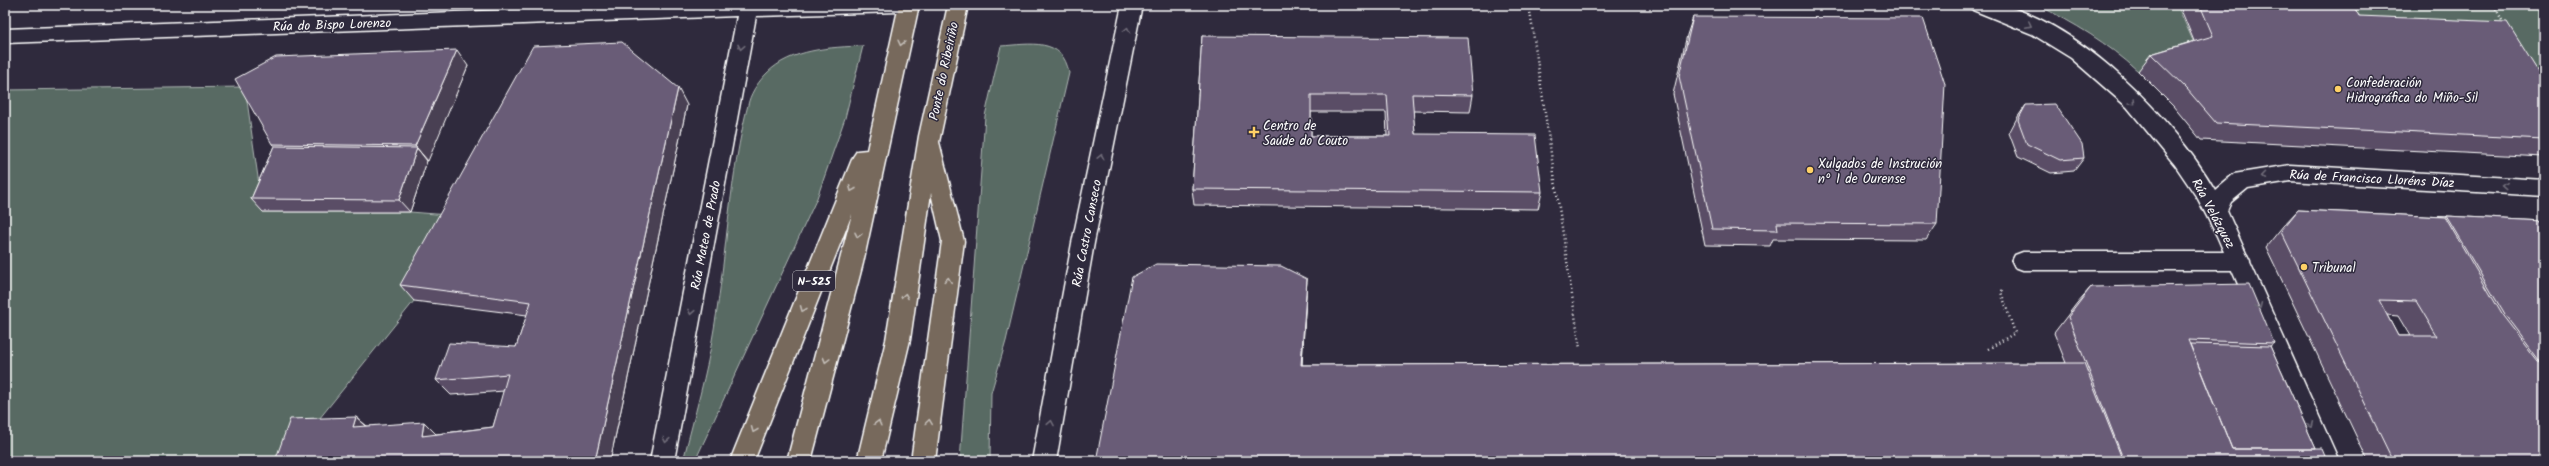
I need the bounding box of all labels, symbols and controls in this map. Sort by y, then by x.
street label: Rúa do Bispo Lorenzo [272,13,392,38]
street label: Ponte do Ribeiriño [924,20,965,123]
one-way arrow [2025,20,2033,28]
one-way arrow [1123,27,1131,33]
one-way arrow [897,40,905,46]
one-way arrow [737,44,746,50]
place label: Confederación Hidrográfica do Miño-Sil [2346,73,2478,109]
marker: Confederación Hidrográfica do Miño-Sil [2333,84,2343,94]
one-way arrow [2128,97,2136,105]
place label: Centro de Saúde do Couto [1263,116,1348,152]
marker: Centro de Saúde do Couto [1248,126,1260,138]
one-way arrow [1096,154,1104,160]
place label: Xulgados de Instrución nº 1 de Ourense [1818,154,1942,190]
marker: Xulgados de Instrución nº 1 de Ourense [1805,165,1815,175]
street label: Rúa de Francisco Lloréns Díaz [2289,165,2455,194]
one-way arrow [2261,171,2267,180]
street label: Rúa Velázquez [2185,175,2240,253]
street label: Rúa Castro Canseco [1067,178,1108,289]
street label: Rúa Mateo de Prado [686,179,727,292]
one-way arrow [2502,181,2508,190]
one-way arrow [848,185,856,192]
one-way arrow [855,231,863,238]
place label: Tribunal [2312,258,2356,279]
marker: Tribunal [2299,262,2309,272]
road number: N-525 [793,271,835,291]
one-way arrow [943,277,952,283]
one-way arrow [900,293,909,299]
one-way arrow [2254,302,2262,310]
one-way arrow [800,305,808,313]
one-way arrow [687,309,695,316]
one-way arrow [822,357,831,364]
one-way arrow [924,419,933,425]
one-way arrow [1046,419,1055,426]
one-way arrow [873,420,882,427]
one-way arrow [2306,421,2314,429]
one-way arrow [751,426,759,433]
one-way arrow [663,437,671,443]

